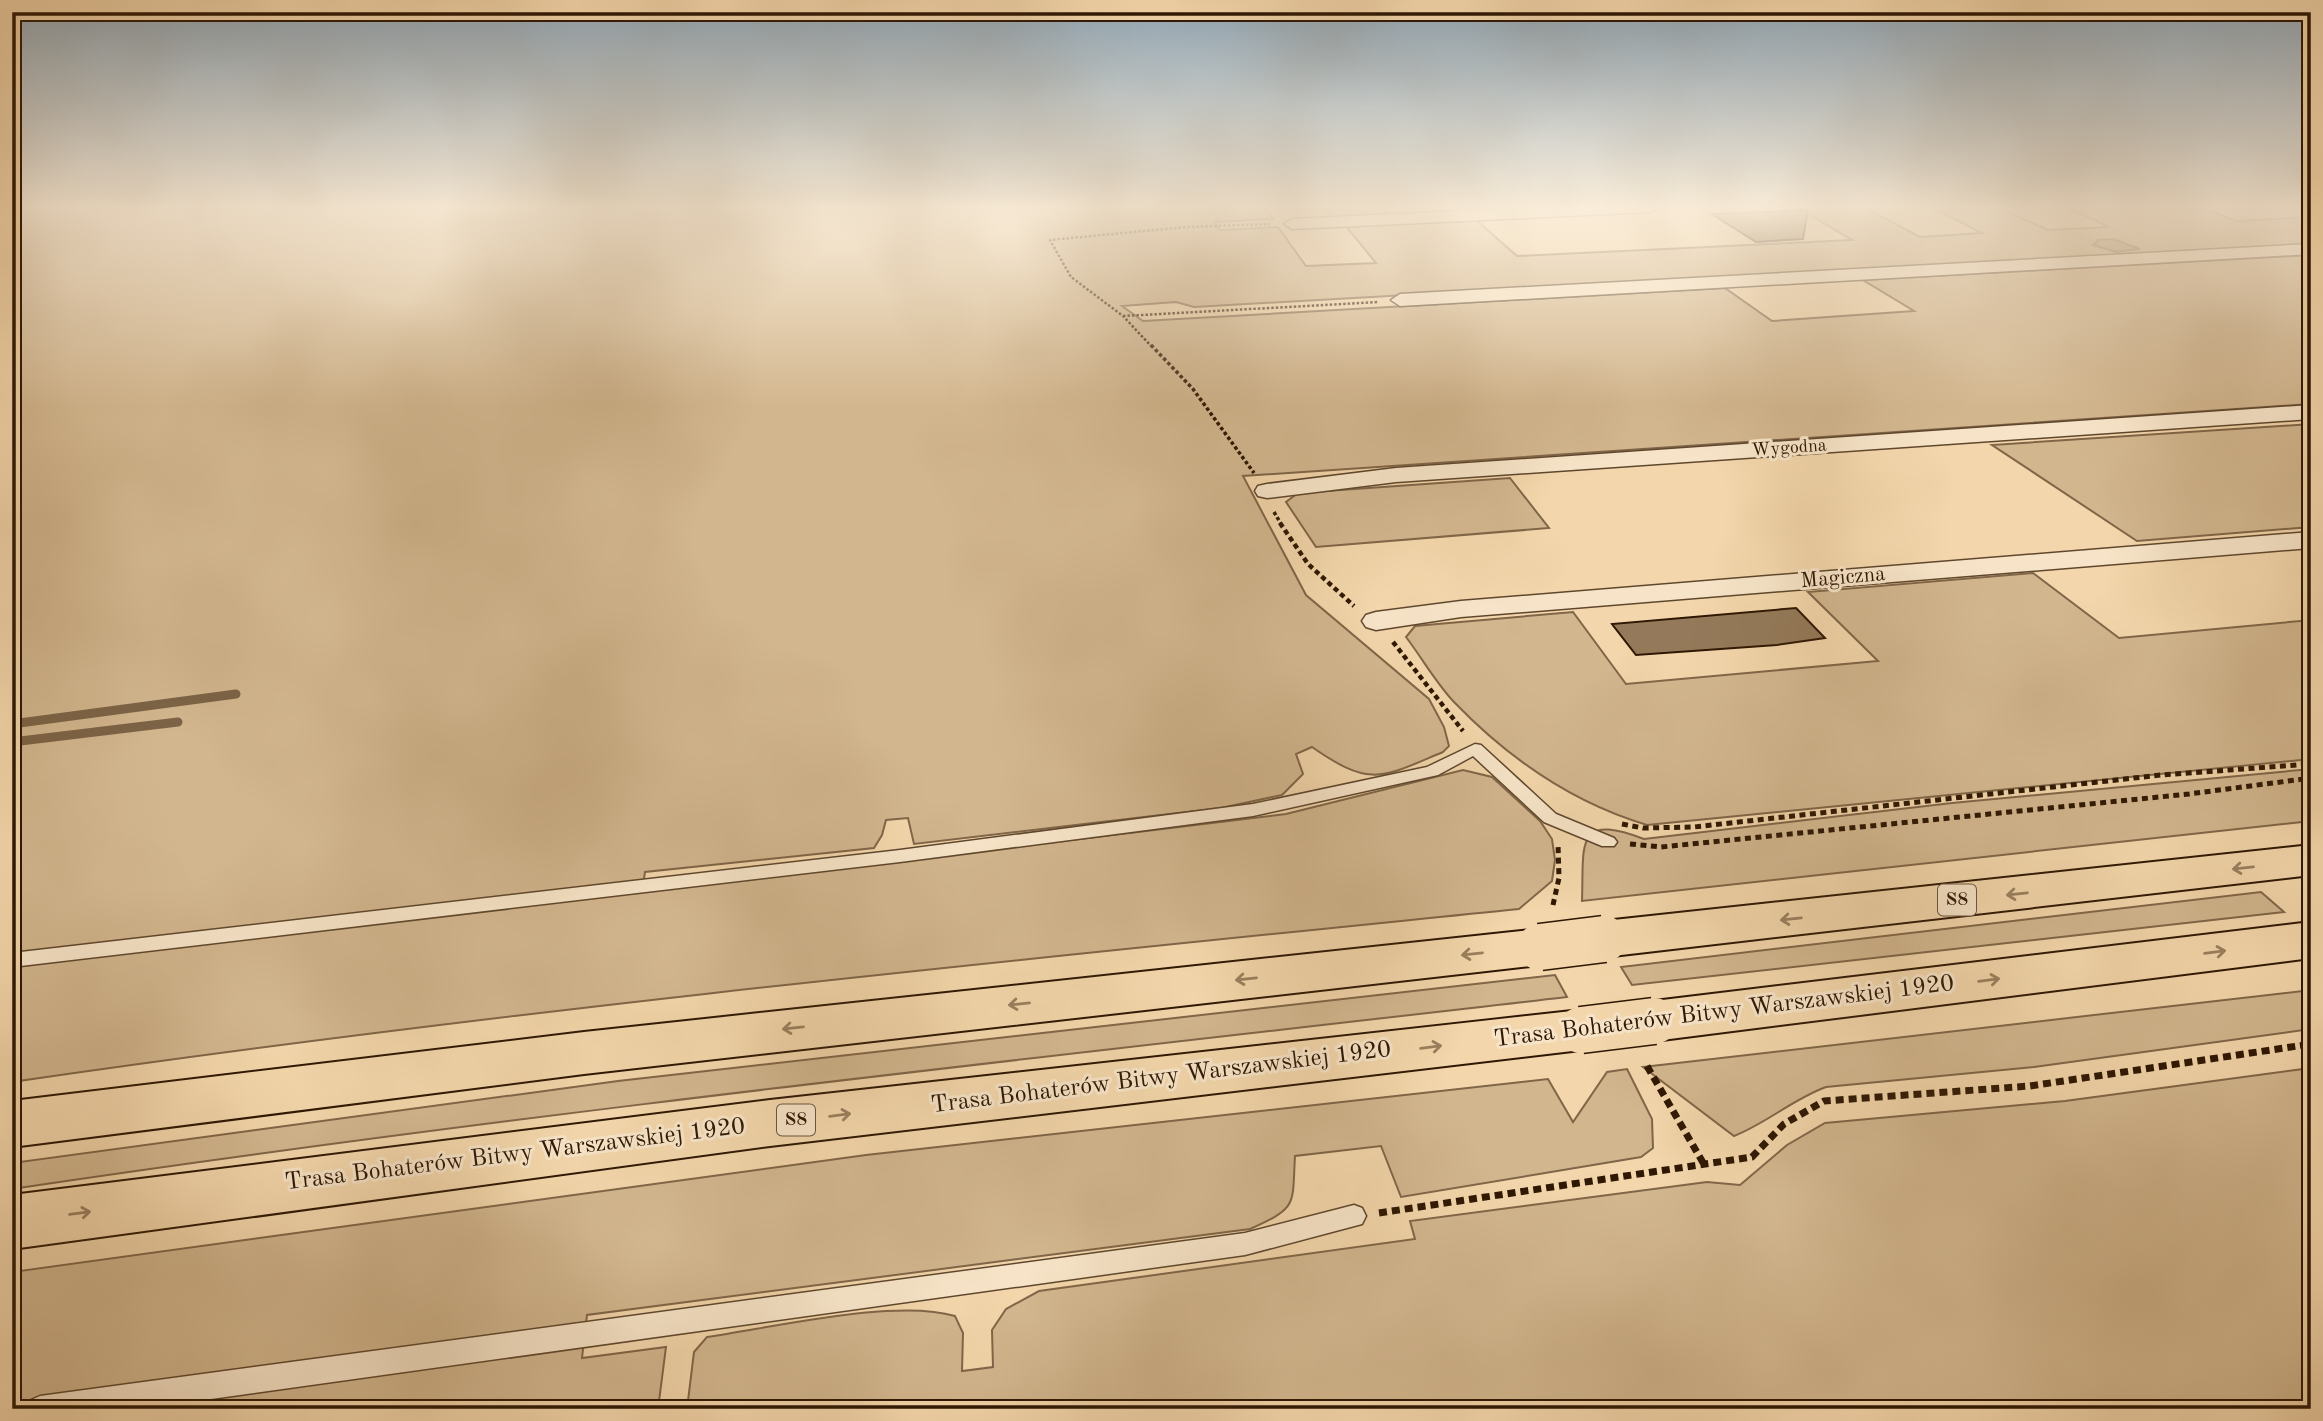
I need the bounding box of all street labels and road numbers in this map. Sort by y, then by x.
street label: Wygodna [1751,436,1827,460]
street label: Magiczna [1800,564,1886,592]
road number: S8 [1938,885,1976,916]
street label: Trasa Bohaterów Bitwy Warszawskiej 1920 [1492,972,1956,1052]
street label: Trasa Bohaterów Bitwy Warszawskiej 1920 [929,1038,1393,1118]
road number: S8 [777,1104,815,1136]
street label: Trasa Bohaterów Bitwy Warszawskiej 1920 [283,1115,747,1195]

